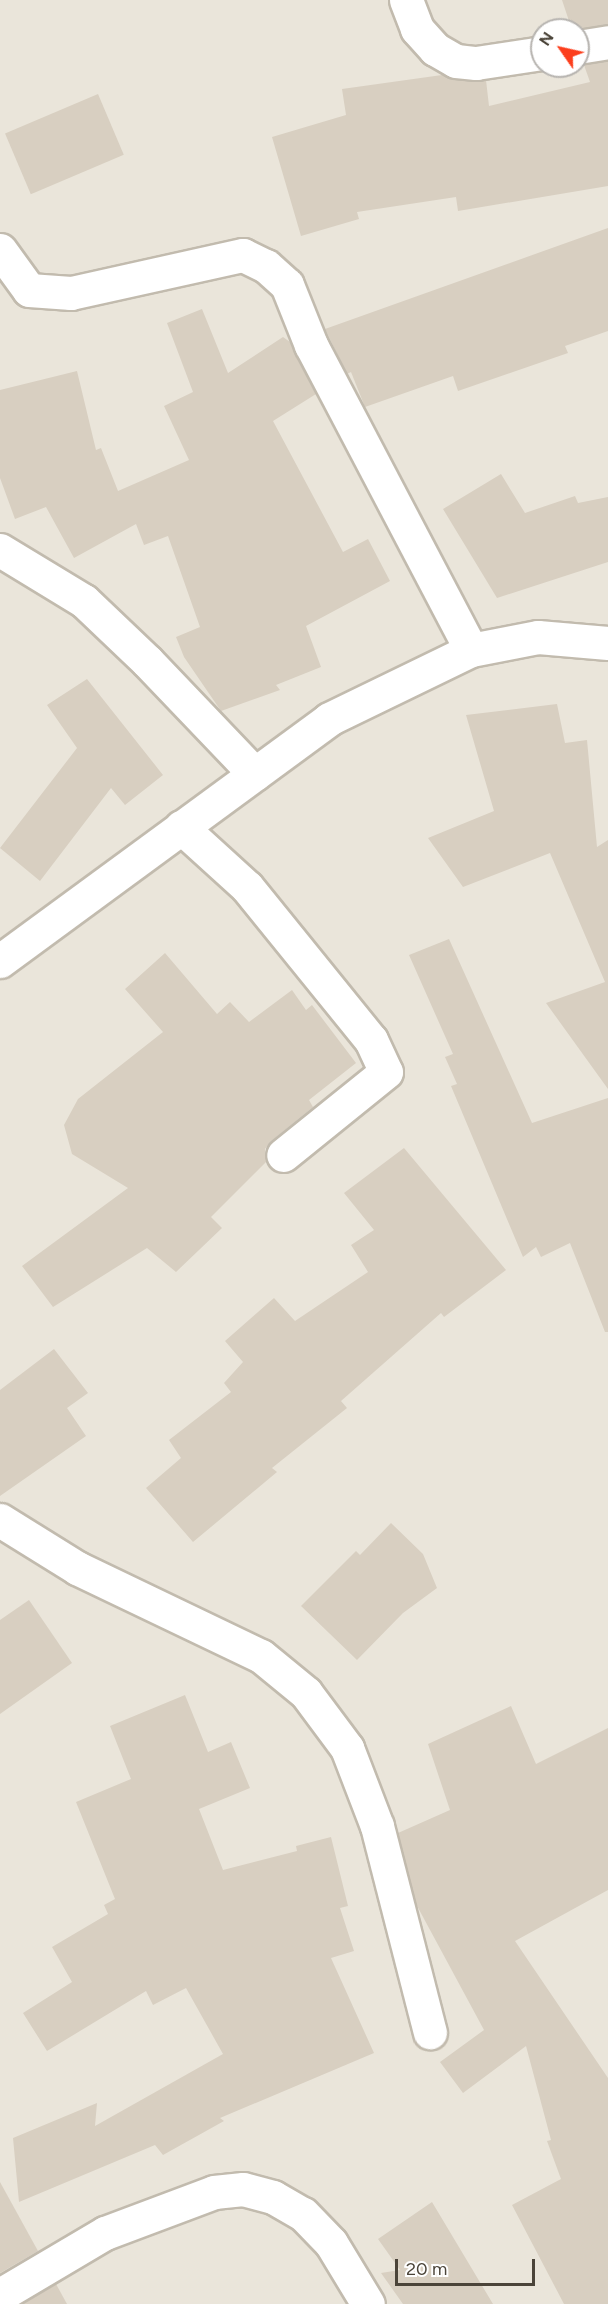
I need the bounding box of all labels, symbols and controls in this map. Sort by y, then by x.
north arrow [530,18,590,78]
text: N [535,28,558,49]
scale bar [398,2247,538,2285]
text: 20 m [406,2258,447,2280]

